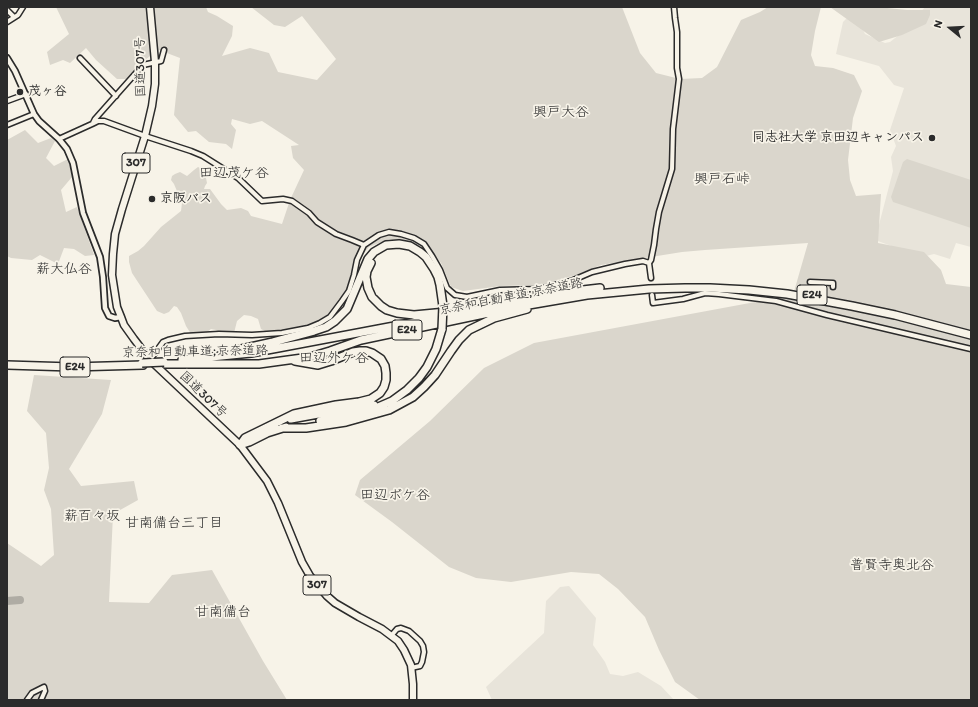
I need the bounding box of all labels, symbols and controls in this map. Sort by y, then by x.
north arrow [930,8,970,48]
text: N [931,19,945,30]
street label: 国道307号 [133,37,149,97]
place label: 茂ヶ谷 [28,84,67,100]
marker: 茂ヶ谷 [15,87,25,97]
district label: 興戸大谷 [533,104,589,120]
place label: 同志社大学 京田辺キャンパス [752,130,924,146]
marker: 同志社大学 京田辺キャンパス [927,133,937,143]
road number: 307 [122,153,150,173]
district label: 田辺茂ケ谷 [199,165,269,181]
district label: 興戸石峠 [694,171,750,187]
place label: 京阪バス [160,191,212,207]
marker: 京阪バス [147,194,157,204]
district label: 薪大仏谷 [36,261,92,277]
street label: 京奈和自動車道;京奈道路 [438,275,584,319]
road number: E24 [797,285,827,305]
road number: E24 [392,320,422,340]
street label: 京奈和自動車道;京奈道路 [122,343,268,361]
district label: 田辺外ケ谷 [299,350,369,366]
road number: E24 [60,357,90,377]
street label: 国道307号 [176,368,230,422]
district label: 田辺ボケ谷 [360,487,430,503]
district label: 薪百々坂 [64,508,120,524]
district label: 甘南備台三丁目 [125,515,223,531]
district label: 普賢寺奥北谷 [850,557,934,573]
road number: 307 [303,575,331,595]
district label: 甘南備台 [195,604,251,620]

